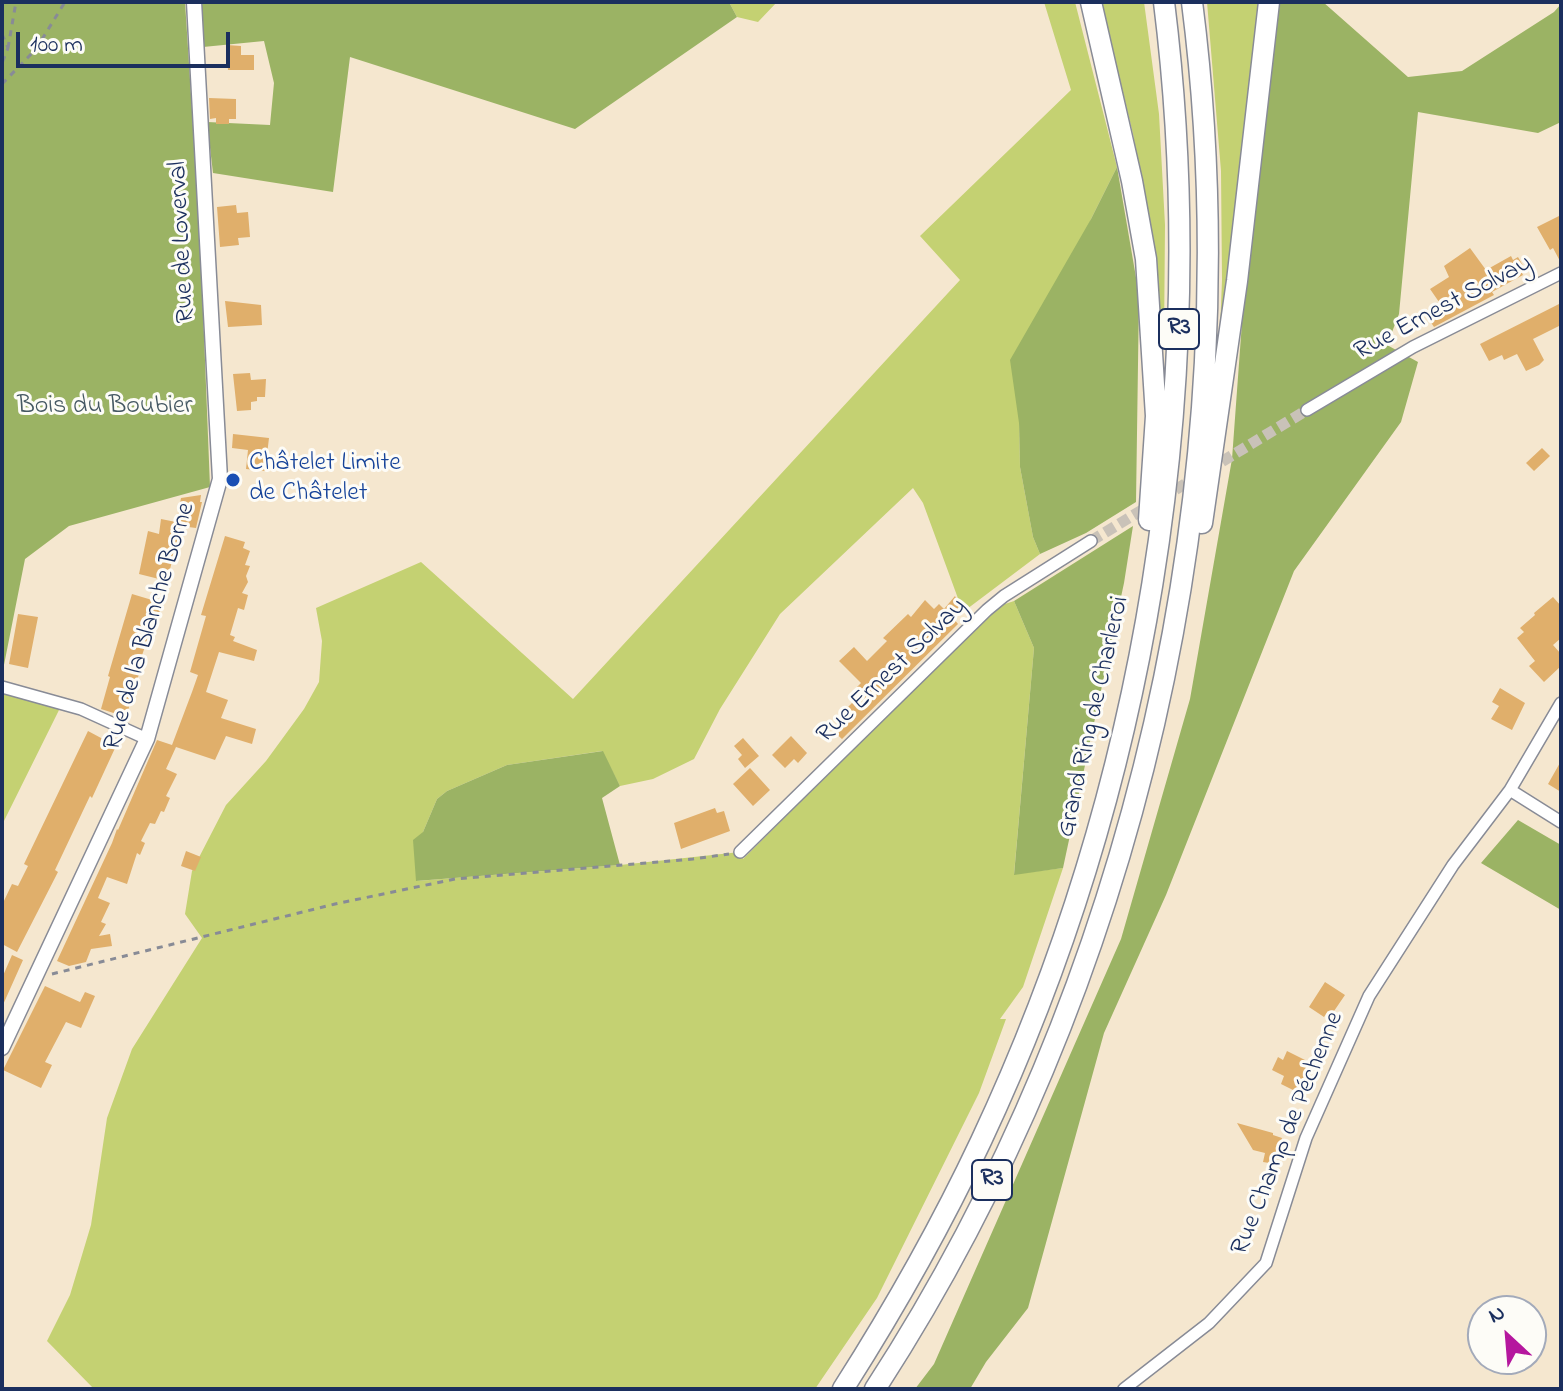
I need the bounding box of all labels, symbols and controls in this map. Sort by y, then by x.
scale bar [20,16,234,66]
text: 100 m [30,28,83,63]
street label: Rue de Loverval [164,160,204,324]
street label: Rue Ernest Solvay [1350,249,1538,369]
road number: R3 [1159,309,1199,349]
park label: Bois du Boubier [17,392,193,424]
place label: Châtelet Limite de Châtelet [249,449,401,510]
marker: Châtelet Limite de Châtelet [224,471,242,489]
street label: Rue de la Blanche Borne [98,499,204,755]
street label: Rue Ernest Solvay [812,593,974,751]
street label: Grand Ring de Charleroi [1052,594,1138,840]
street label: Rue Champ de Péchenne [1226,1008,1352,1260]
road number: R3 [972,1160,1012,1200]
north arrow [1467,1295,1547,1375]
text: N [1484,1298,1511,1333]

